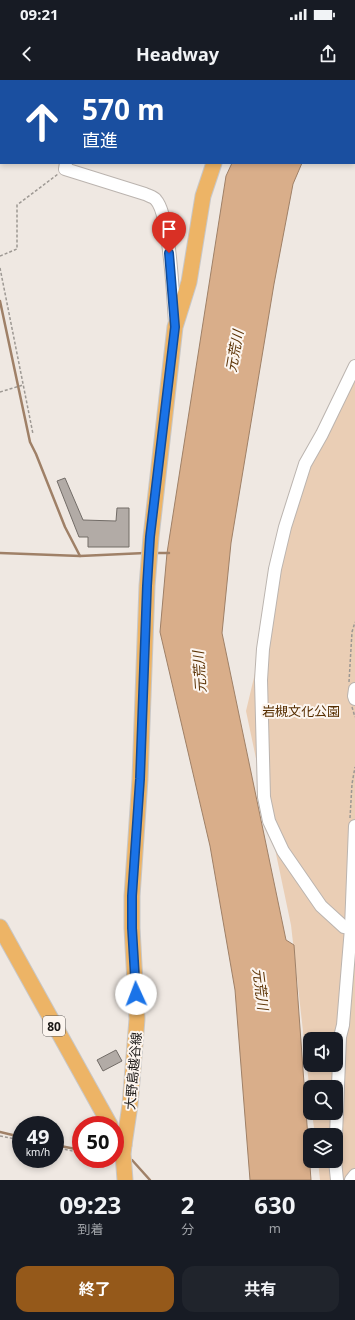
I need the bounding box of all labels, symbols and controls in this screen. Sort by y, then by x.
text: 09:21 [20,4,59,24]
text: Headway [136,42,219,66]
icon: back [16,43,38,65]
icon: share [317,43,339,65]
text: 570 m [82,90,165,128]
icon: ahead [16,96,68,148]
text: 直進 [82,128,118,152]
pin [152,212,186,253]
icon: arrive [158,218,180,240]
water label: 元荒川 [221,327,247,373]
water label: 元荒川 [188,648,210,694]
park label: 岩槻文化公園 [262,702,340,720]
water label: 元荒川 [249,967,273,1013]
position arrow [115,973,157,1015]
road number: 80 [43,1016,65,1036]
street label: 大野島越谷線 [121,1031,145,1111]
map controls [303,1032,343,1168]
button: sound [303,1032,343,1072]
button: search [303,1080,343,1120]
speed limit sign: 50 [72,1116,124,1168]
text: 49 [27,1123,49,1150]
button: layers [303,1128,343,1168]
text: km/h [26,1145,50,1159]
text: 09:23 [60,1188,121,1221]
text: 2 [181,1188,195,1221]
text: 630 [254,1188,295,1221]
text: m [269,1219,281,1237]
text: 到着 [77,1220,103,1238]
text: 分 [181,1220,194,1238]
button: 終了 [16,1266,174,1312]
button: 共有 [182,1266,339,1312]

